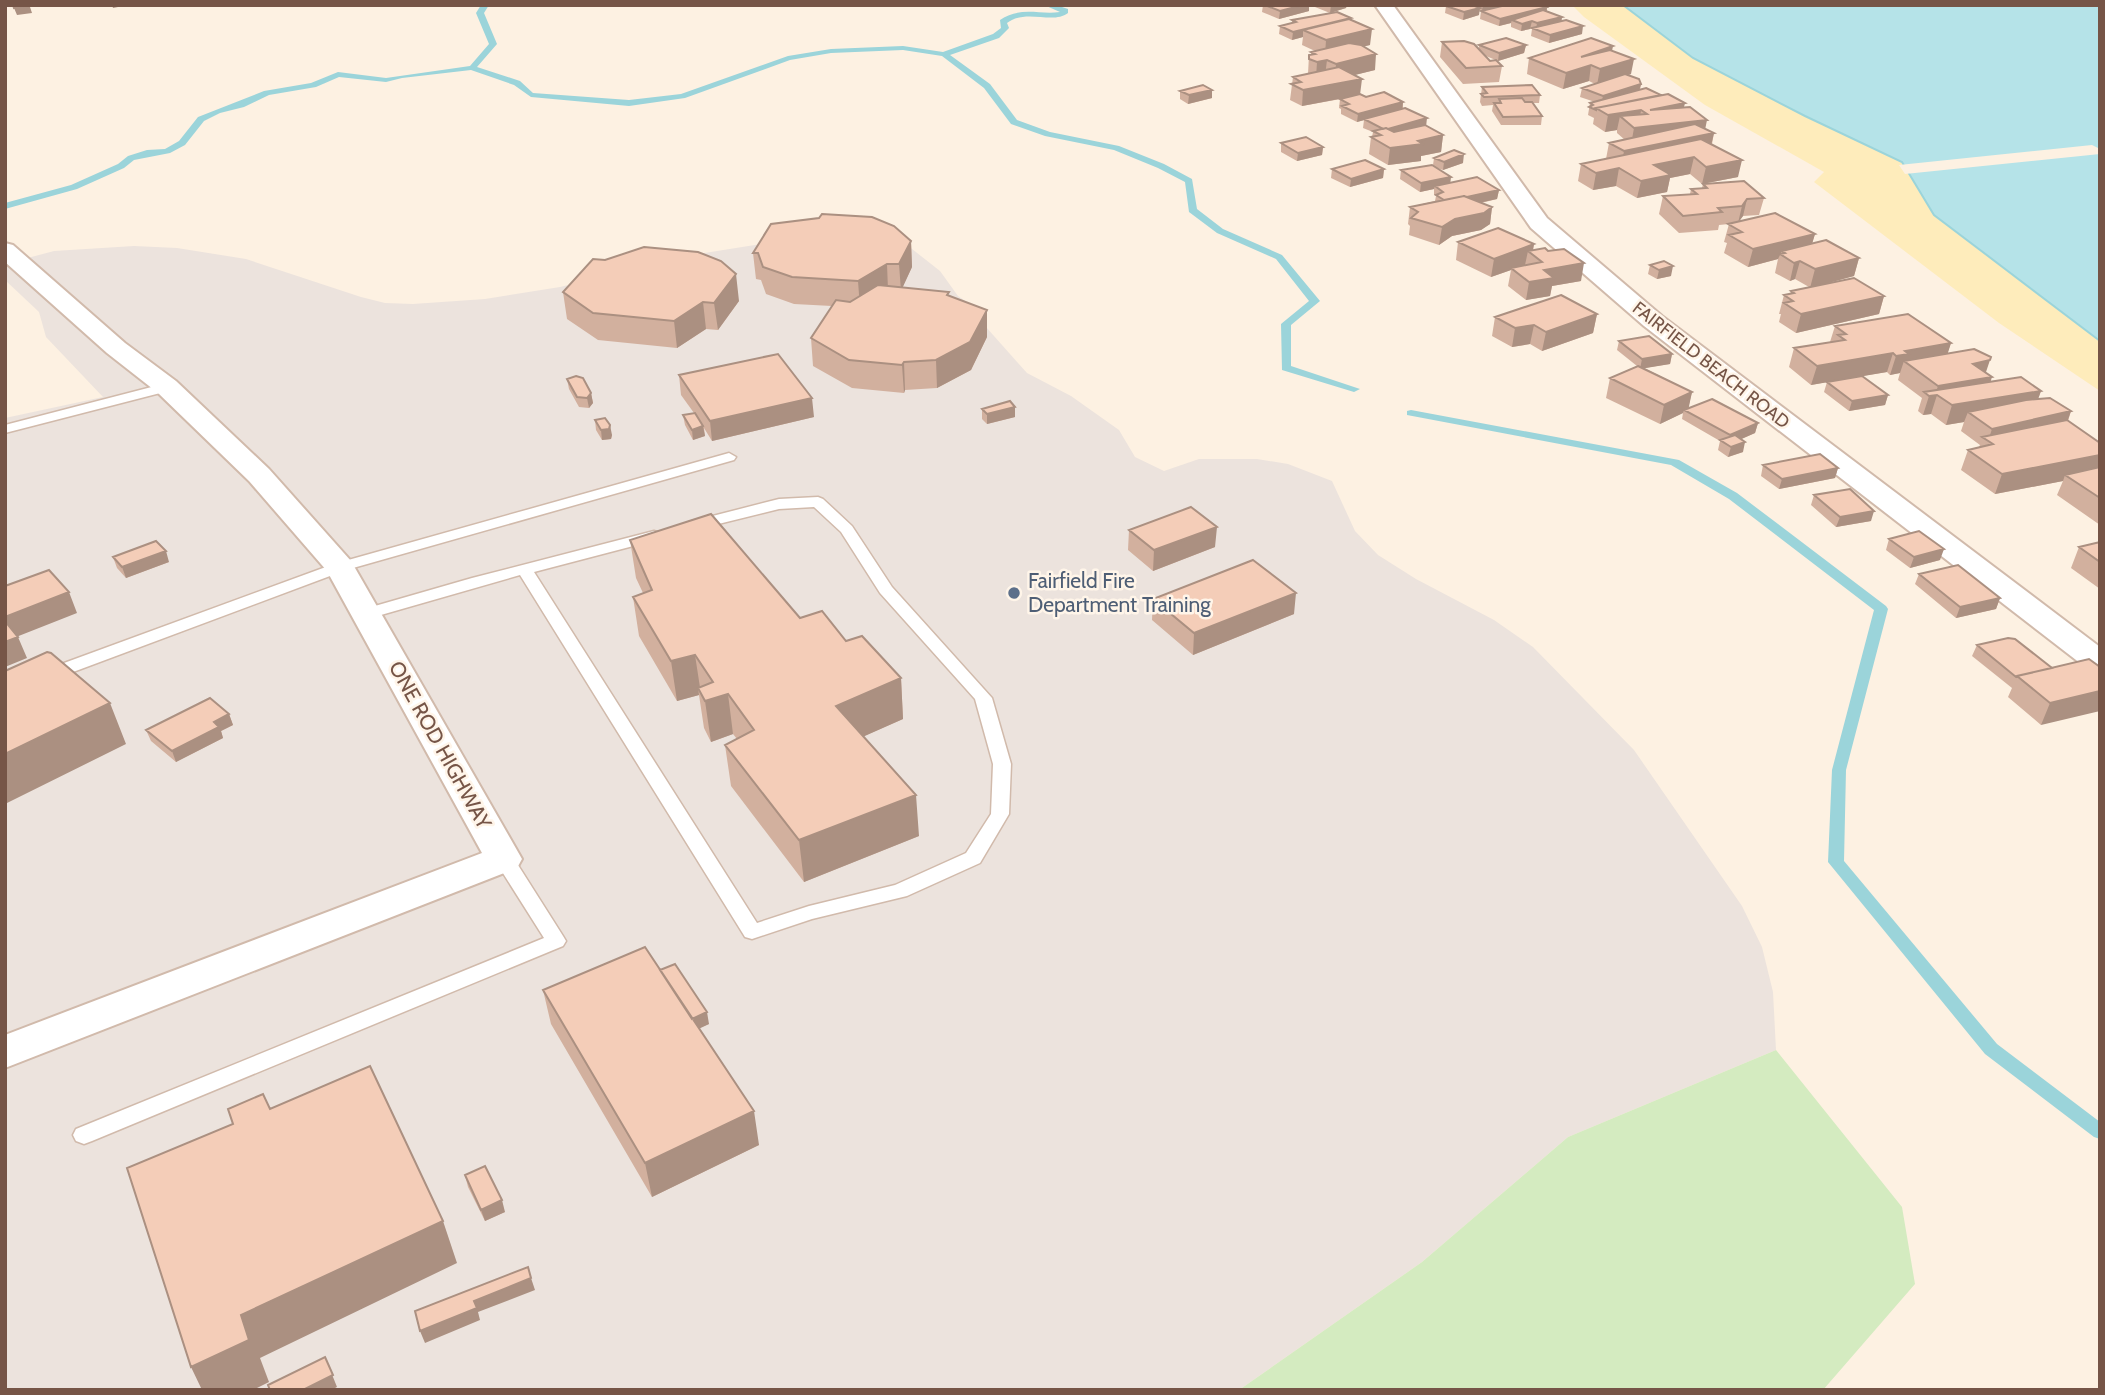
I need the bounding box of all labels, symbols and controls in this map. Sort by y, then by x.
street label: FAIRFIELD BEACH ROAD [1628,297,1794,433]
place label: Fairfield Fire Department Training [1028,568,1211,617]
marker: Fairfield Fire Department Training [1006,585,1022,601]
street label: ONE ROD HIGHWAY [384,657,497,834]

